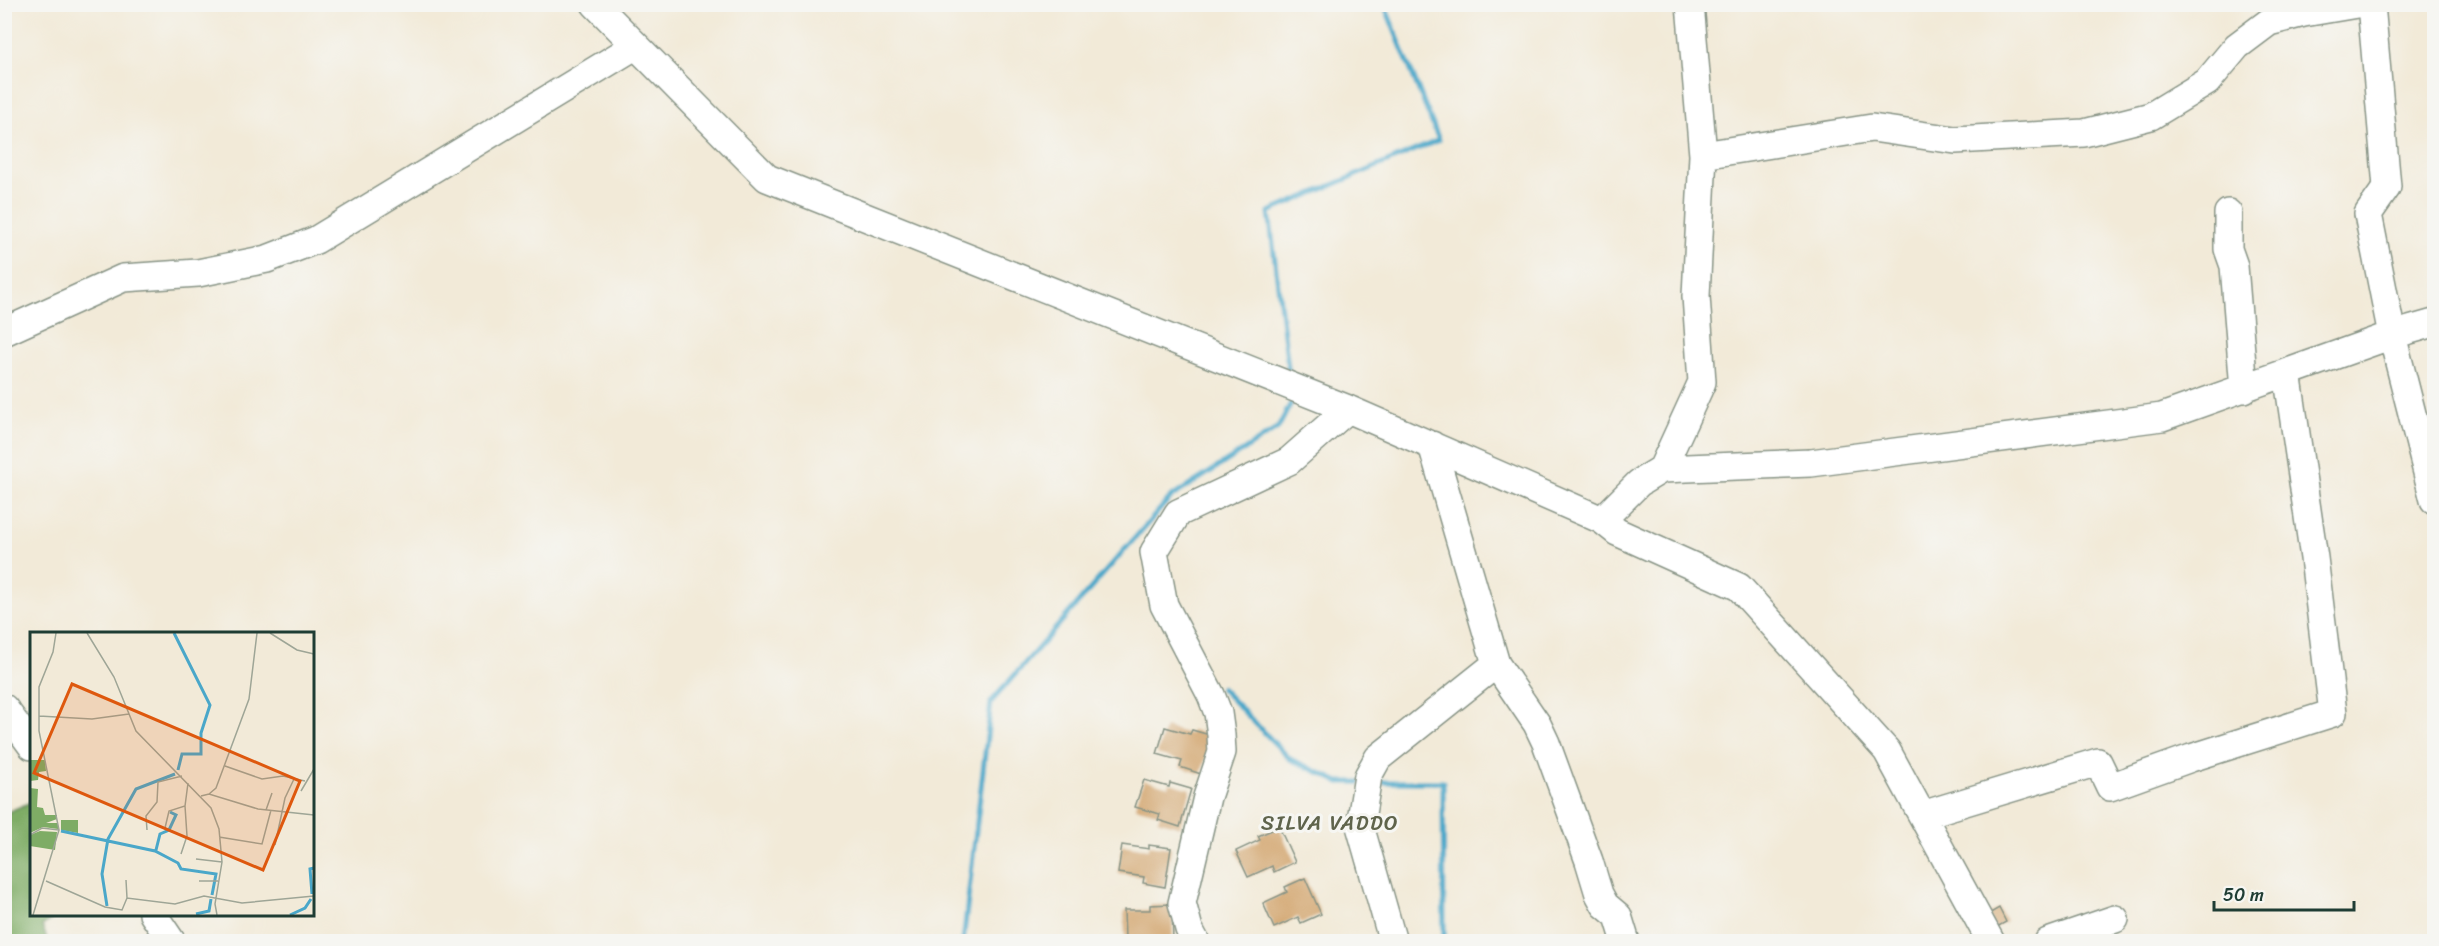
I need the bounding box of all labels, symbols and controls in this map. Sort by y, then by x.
inset map [30,632,314,916]
district label: SILVA VADDO [1261,804,1399,842]
scale bar [2214,874,2354,912]
text: 50 m [2223,879,2264,911]

